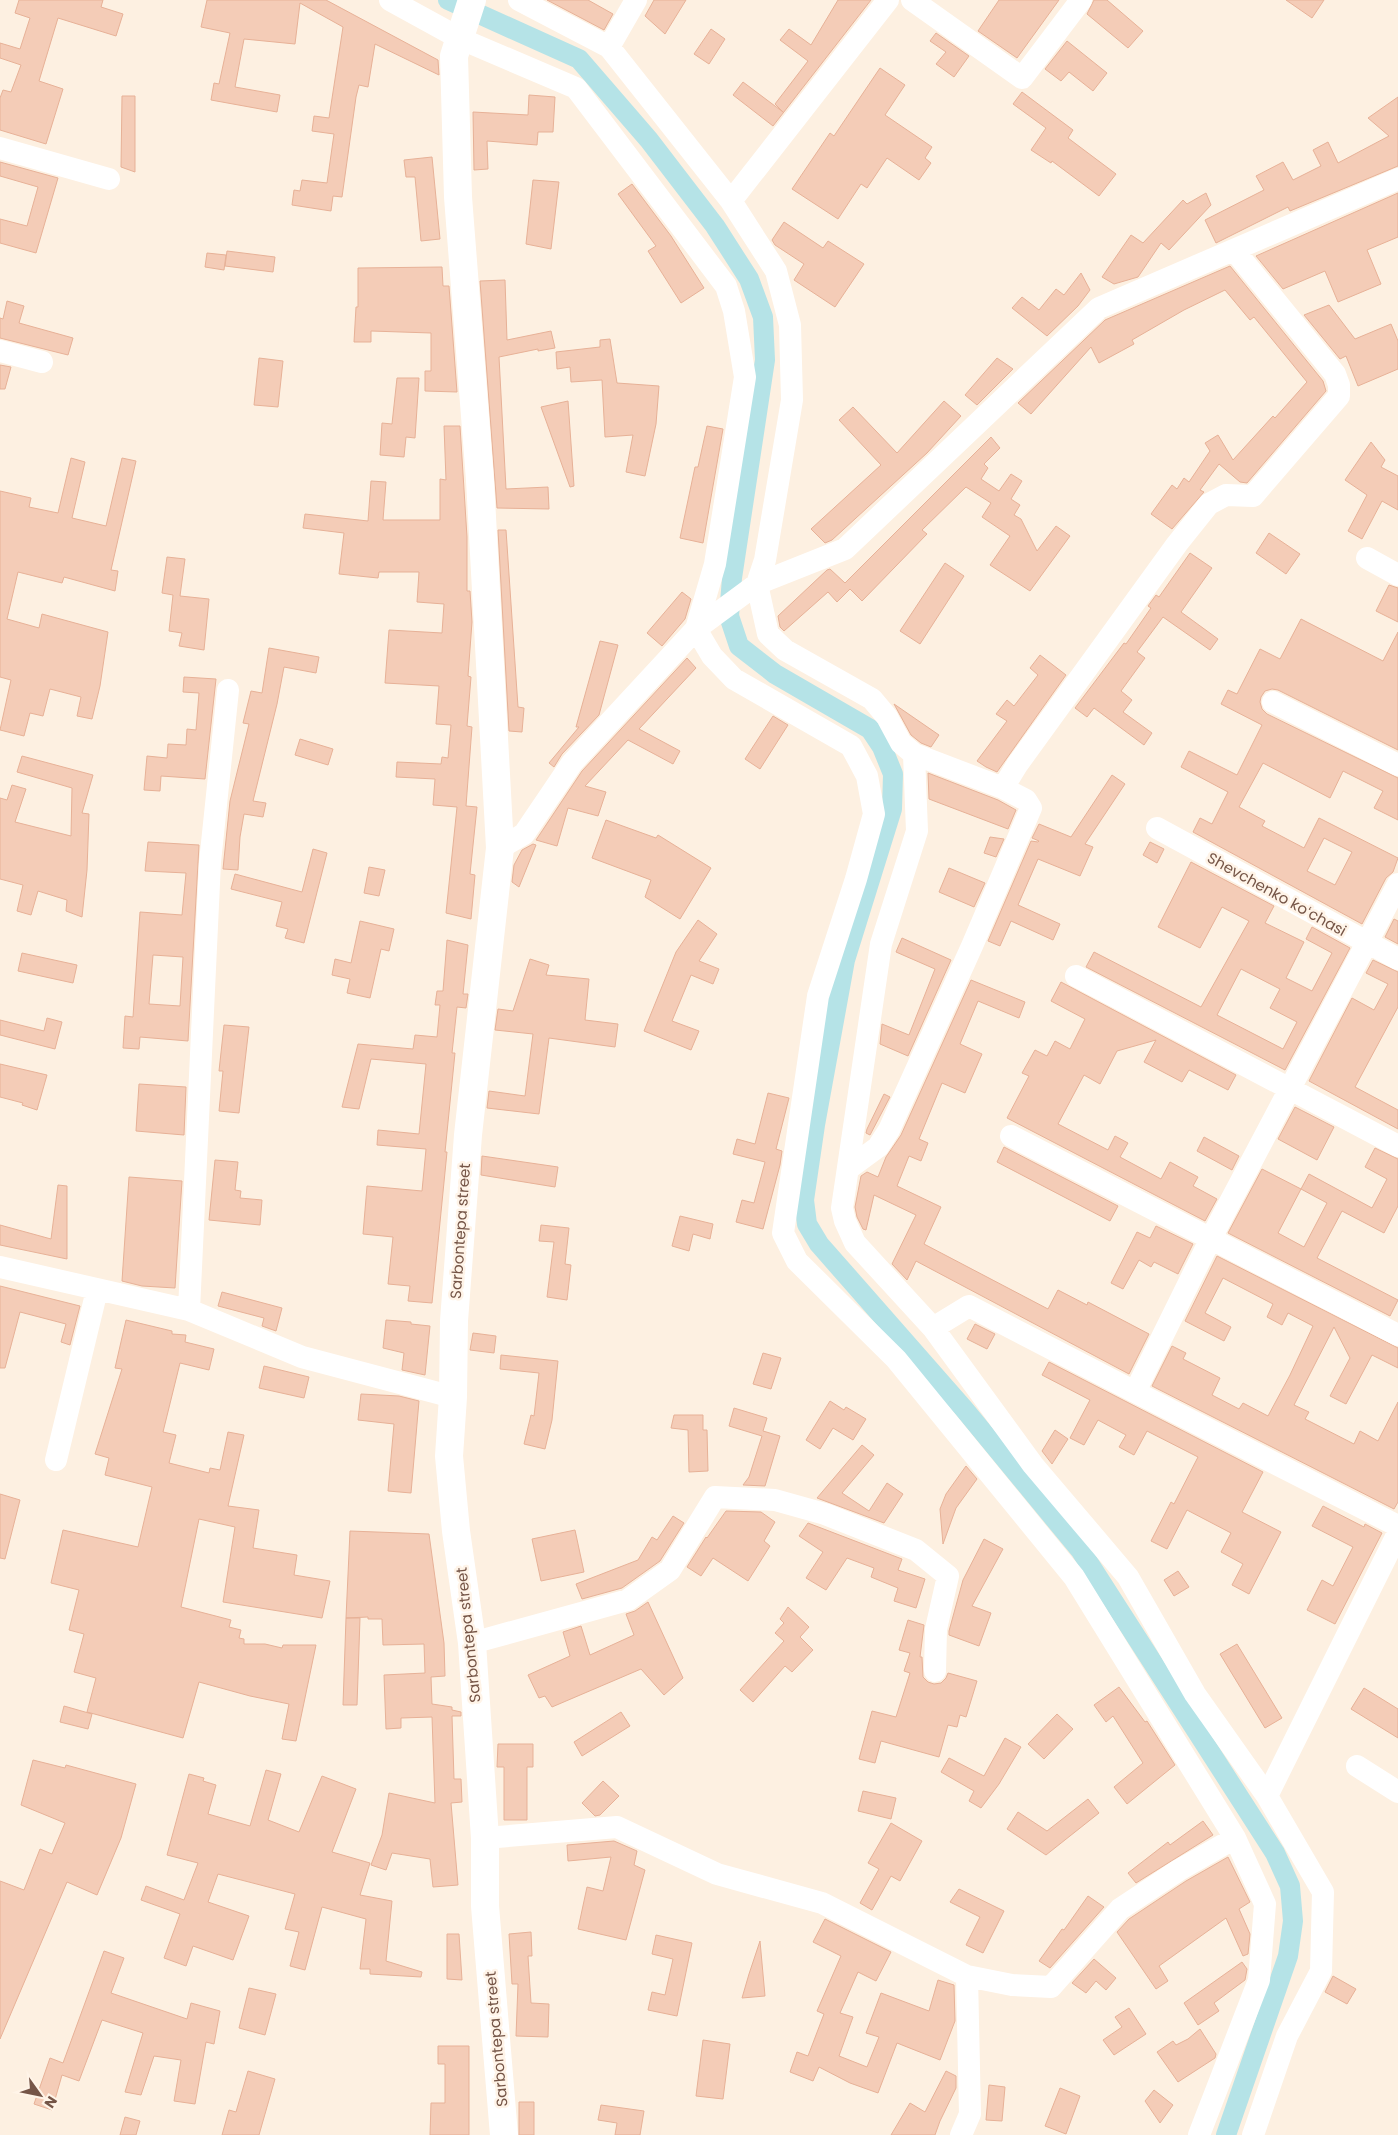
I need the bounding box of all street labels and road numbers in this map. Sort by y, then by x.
street label: Shevchenko koʻchasi [1204,847,1350,941]
street label: Sarbontepa street [445,1162,475,1300]
street label: Sarbontepa street [450,1566,486,1704]
street label: Sarbontepa street [480,1970,512,2108]

